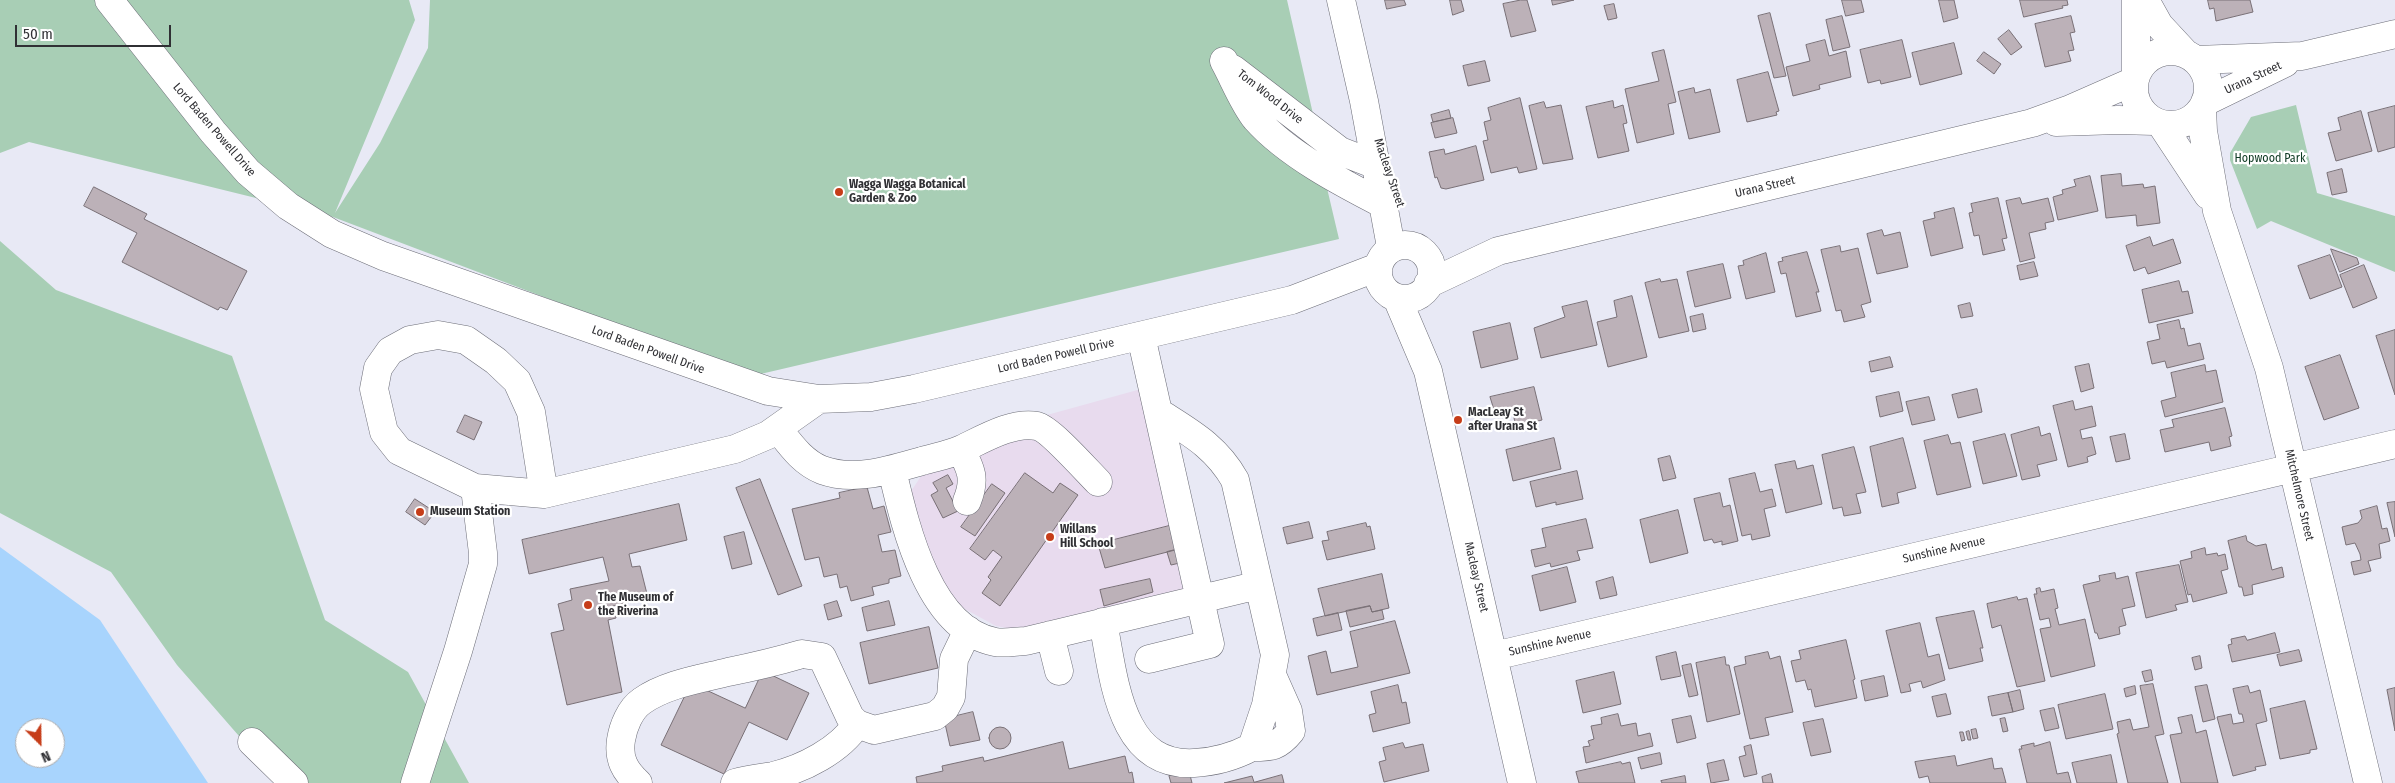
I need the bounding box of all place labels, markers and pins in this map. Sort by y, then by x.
place label: Wagga Wagga Botanical Garden & Zoo [849,178,966,206]
marker: Wagga Wagga Botanical Garden & Zoo [833,186,845,198]
place label: MacLeay St after Urana St [1468,406,1537,434]
marker: MacLeay St after Urana St [1452,414,1464,426]
place label: Museum Station [430,505,510,519]
marker: Museum Station [414,506,426,518]
place label: Willans Hill School [1060,523,1113,551]
marker: Willans Hill School [1044,531,1056,543]
place label: The Museum of the Riverina [598,591,673,619]
marker: The Museum of the Riverina [582,599,594,611]

